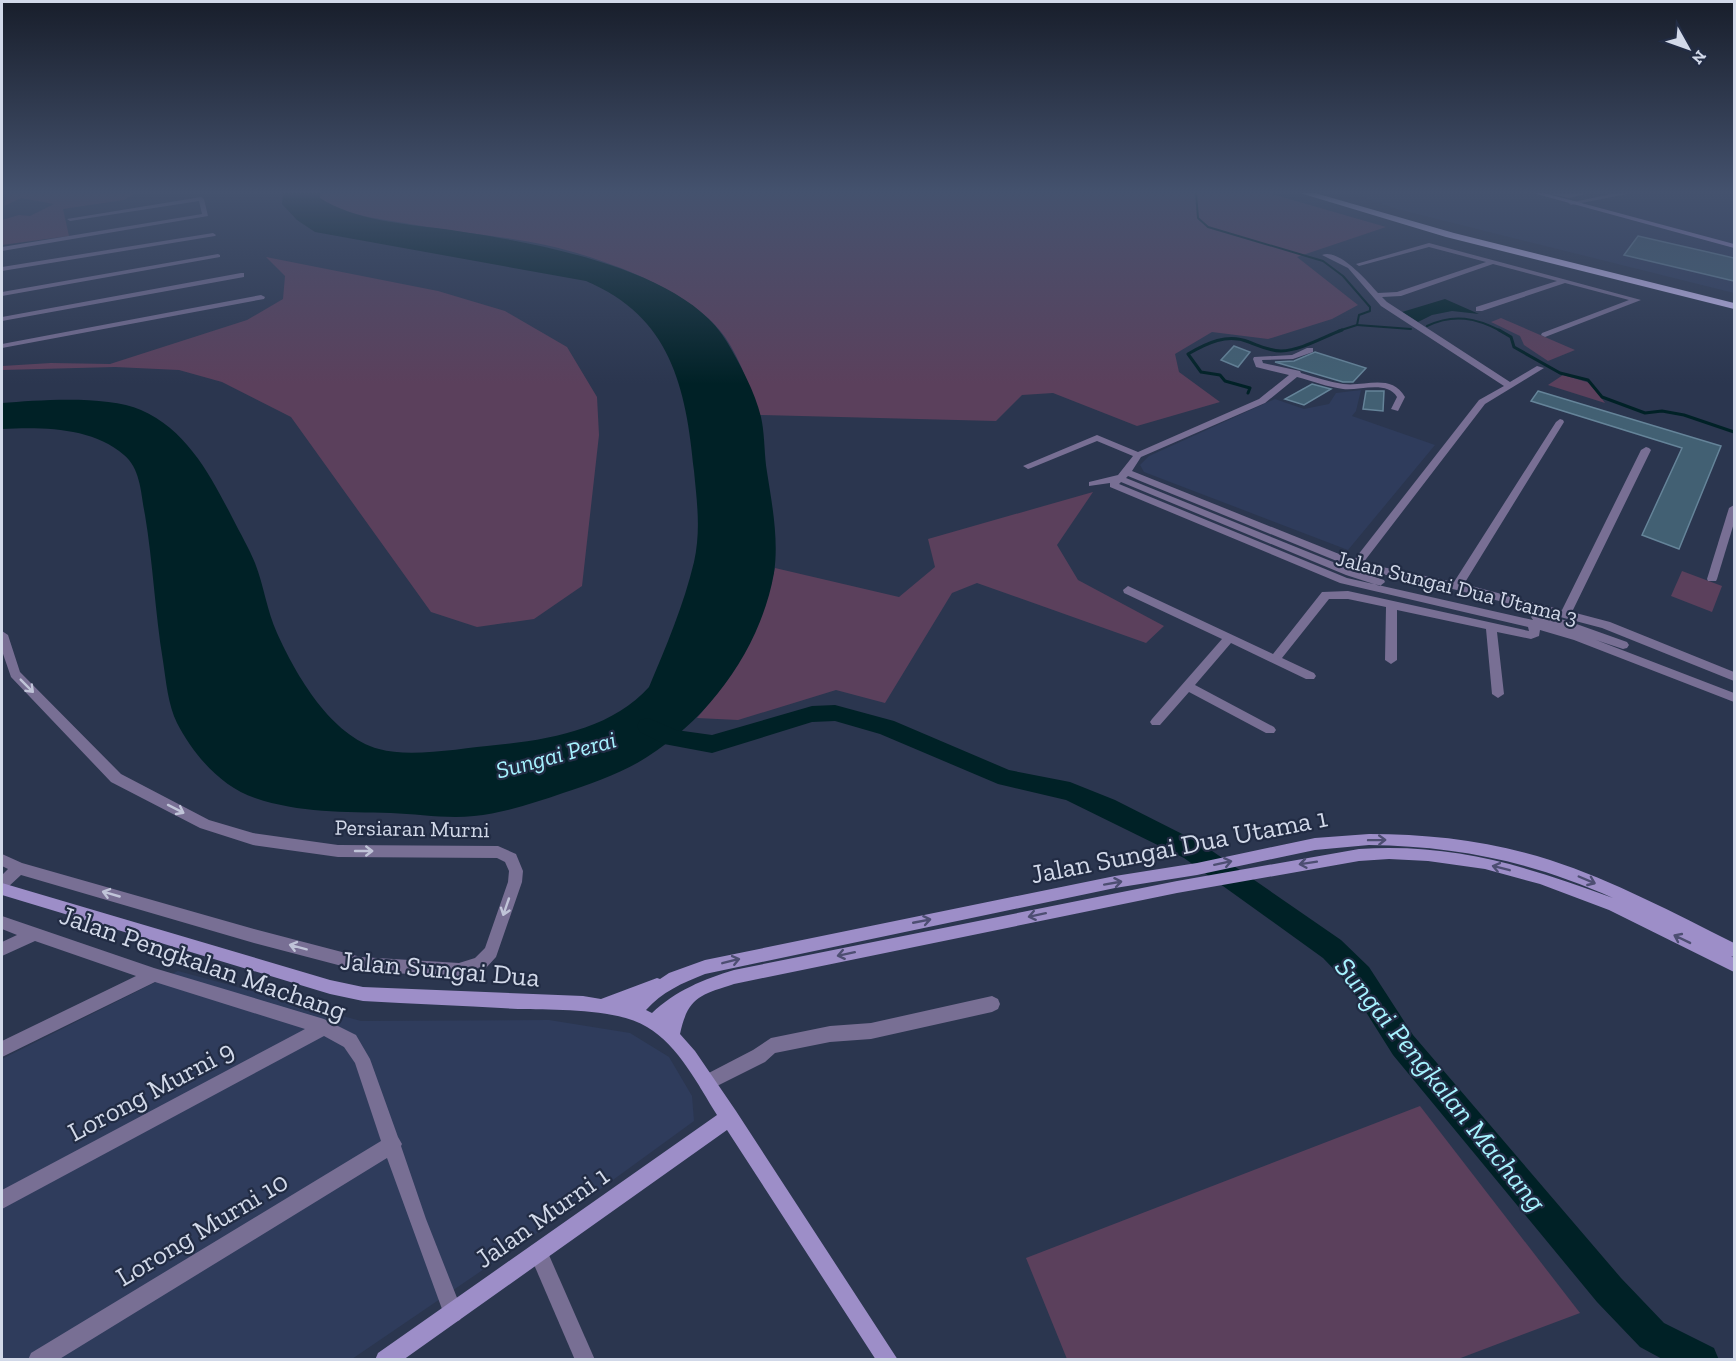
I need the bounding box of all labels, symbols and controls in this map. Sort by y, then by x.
north arrow [1658,18,1718,78]
text: N [1688,47,1710,68]
street label: Jalan Sungai Dua Utama 3 [1333,544,1580,631]
one-way arrow [20,678,35,693]
water label: Sungai Perai [493,725,619,784]
street label: Jalan Sungai Dua Utama 1 [1028,802,1330,890]
one-way arrow [166,804,184,815]
street label: Persiaran Murni [334,814,490,843]
one-way arrow [1366,834,1386,846]
one-way arrow [353,845,373,857]
one-way arrow [1213,857,1232,868]
one-way arrow [1299,858,1319,869]
one-way arrow [1492,861,1511,873]
one-way arrow [1578,875,1596,886]
one-way arrow [1103,877,1123,888]
one-way arrow [102,888,121,899]
one-way arrow [500,897,511,916]
street label: Jalan Pengkalan Machang [56,899,351,1027]
one-way arrow [1028,910,1047,922]
one-way arrow [912,915,931,926]
one-way arrow [1674,933,1691,945]
one-way arrow [289,941,308,953]
street label: Jalan Sungai Dua [339,944,541,994]
one-way arrow [837,949,857,960]
water label: Sungai Pengkalan Machang [1328,951,1554,1218]
one-way arrow [721,954,740,966]
street label: Lorong Murni 9 [63,1034,239,1148]
street label: Jalan Murni 1 [469,1159,615,1275]
street label: Lorong Murni 10 [110,1165,294,1293]

